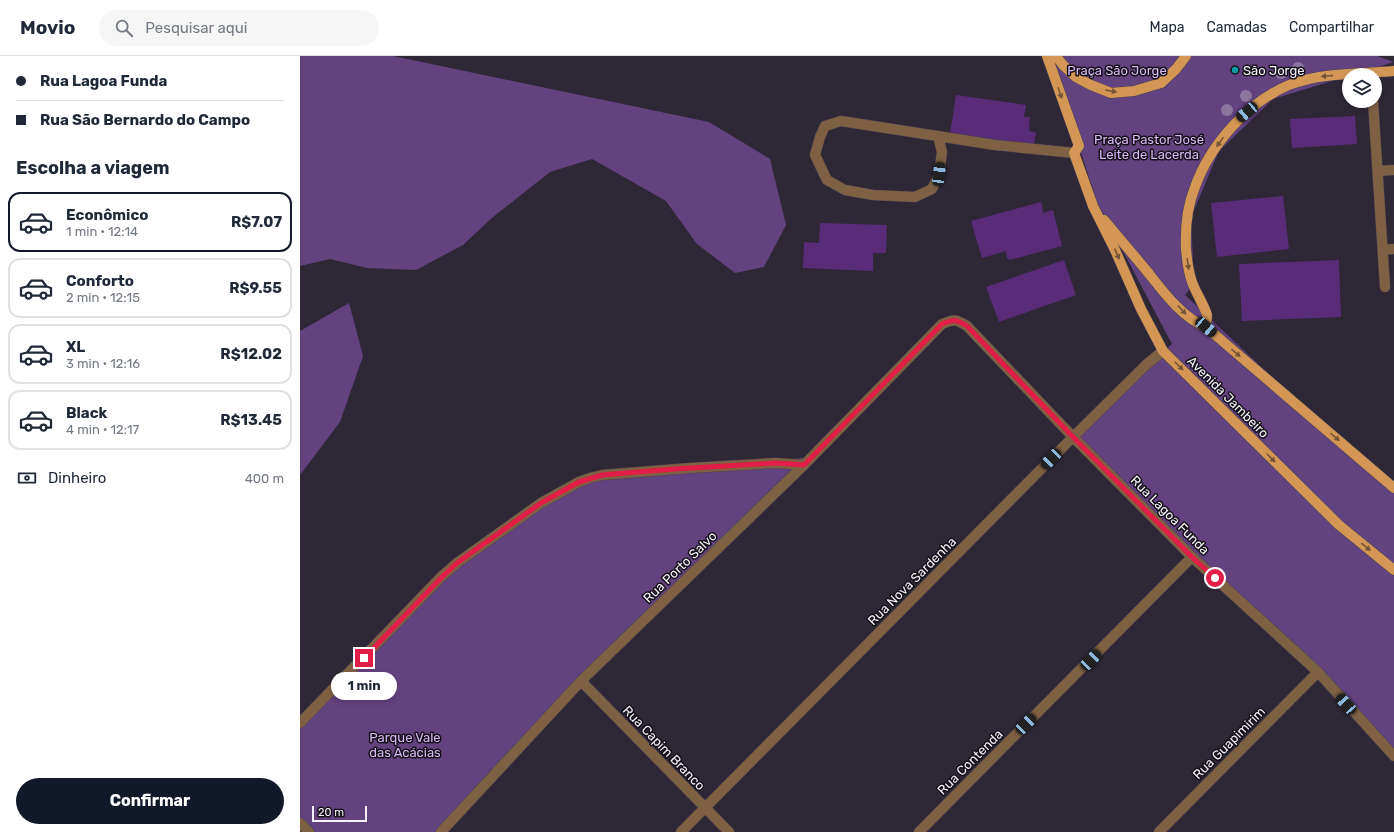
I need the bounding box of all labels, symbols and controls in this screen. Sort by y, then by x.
search box [99,10,379,46]
text: Movio [20,16,75,39]
icon: search [113,17,135,39]
text: Pesquisar aqui [145,19,247,37]
text: Mapa [1150,19,1185,36]
text: Camadas [1207,19,1267,36]
text: Compartilhar [1289,19,1374,36]
park label: Praça São Jorge [1067,63,1167,79]
place label: São Jorge [1243,63,1304,79]
marker: São Jorge [1230,65,1240,75]
map controls [1342,68,1382,108]
button: layers [1342,68,1382,108]
text: Rua Lagoa Funda [40,72,167,90]
one-way arrow [1321,73,1333,80]
one-way arrow [1057,87,1063,99]
one-way arrow [1104,88,1117,94]
car [1234,100,1260,124]
text: Rua São Bernardo do Campo [40,111,250,129]
park label: Praça Pastor José Leite de Lacerda [1094,132,1204,162]
one-way arrow [1216,137,1224,147]
text: Escolha a viagem [16,157,169,179]
car [932,161,946,187]
icon: car [18,204,54,240]
text: Econômico [66,206,148,224]
text: R$7.07 [231,213,282,231]
text: 1 min · 12:14 [66,224,138,239]
one-way arrow [1114,248,1120,260]
one-way arrow [1185,258,1191,270]
icon: car [18,270,54,306]
text: Conforto [66,272,134,290]
text: R$9.55 [229,279,282,297]
text: 2 min · 12:15 [66,290,140,305]
one-way arrow [1177,306,1186,315]
car [1193,315,1219,339]
icon: car [18,336,54,372]
text: XL [66,338,85,356]
text: R$12.02 [220,345,282,363]
one-way arrow [1231,348,1241,357]
street label: Avenida Jambeiro [1184,353,1272,441]
text: 3 min · 12:16 [66,356,140,371]
one-way arrow [1174,361,1184,371]
icon: car [18,402,54,438]
text: Black [66,404,107,422]
text: R$13.45 [220,411,282,429]
text: 4 min · 12:17 [66,422,139,437]
one-way arrow [1330,432,1340,442]
car [1038,446,1064,472]
one-way arrow [1266,453,1276,463]
icon: cash [16,467,38,489]
text: Dinheiro [48,469,106,487]
text: 400 m [245,471,284,486]
street label: Rua Lagoa Funda [1127,473,1212,558]
street label: Rua Porto Salvo [640,528,720,606]
street label: Rua Nova Sardenha [865,534,959,628]
one-way arrow [1360,543,1371,552]
route start [1206,569,1224,587]
car [1078,647,1104,673]
route end [355,649,373,667]
callout: 1 min [331,672,397,700]
text: 1 min [347,678,381,693]
car [1334,691,1358,717]
street label: Rua Capim Branco [620,703,708,793]
street label: Rua Guapimirim [1190,704,1268,782]
car [1013,711,1039,737]
street label: Rua Contenda [934,726,1006,798]
park label: Parque Vale das Acácias [369,730,441,760]
button: Confirmar [16,778,284,824]
scale bar [312,804,367,823]
text: 20 m [318,806,344,819]

